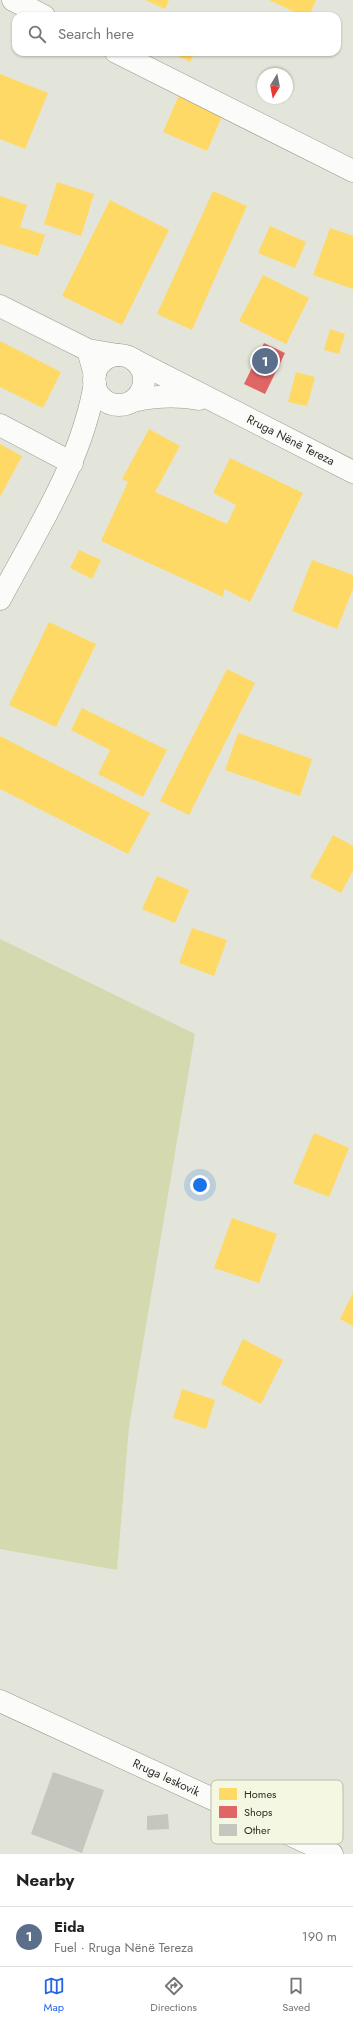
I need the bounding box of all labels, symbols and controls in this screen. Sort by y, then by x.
search box [12,12,341,56]
icon: search [26,23,48,45]
text: Search here [58,23,134,45]
north arrow [257,68,293,104]
pin: 1 [252,346,278,376]
street label: Rruga Nënë Tereza [243,410,338,470]
your location [190,1175,210,1195]
street label: Rruga leskovik [130,1754,203,1801]
legend [211,1780,343,1844]
text: Homes [244,1786,277,1802]
text: Shops [244,1804,273,1820]
text: Other [244,1822,271,1838]
text: Nearby [16,1868,74,1892]
text: Eida [54,1916,85,1938]
text: 1 [26,1927,32,1946]
text: 190 m [302,1927,337,1946]
text: Fuel · Rruga Nënë Tereza [54,1938,193,1957]
tab: Map [43,1975,65,2015]
tab: Directions [150,1975,197,2015]
tab: Saved [282,1975,310,2015]

